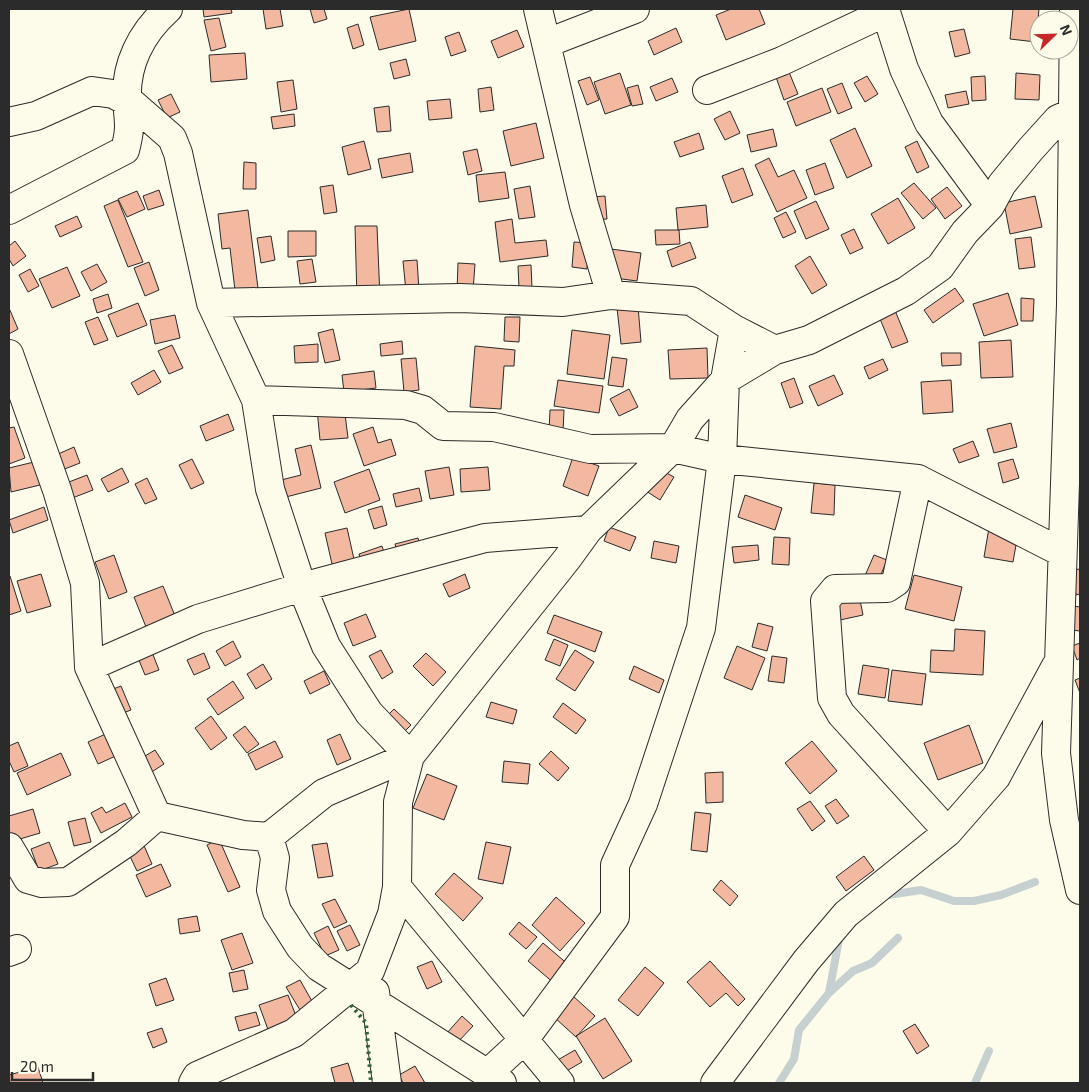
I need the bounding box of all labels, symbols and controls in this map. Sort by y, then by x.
north arrow [1029,10,1079,60]
text: N [1057,22,1076,38]
scale bar [12,1050,94,1082]
text: 20 m [20,1057,54,1075]

